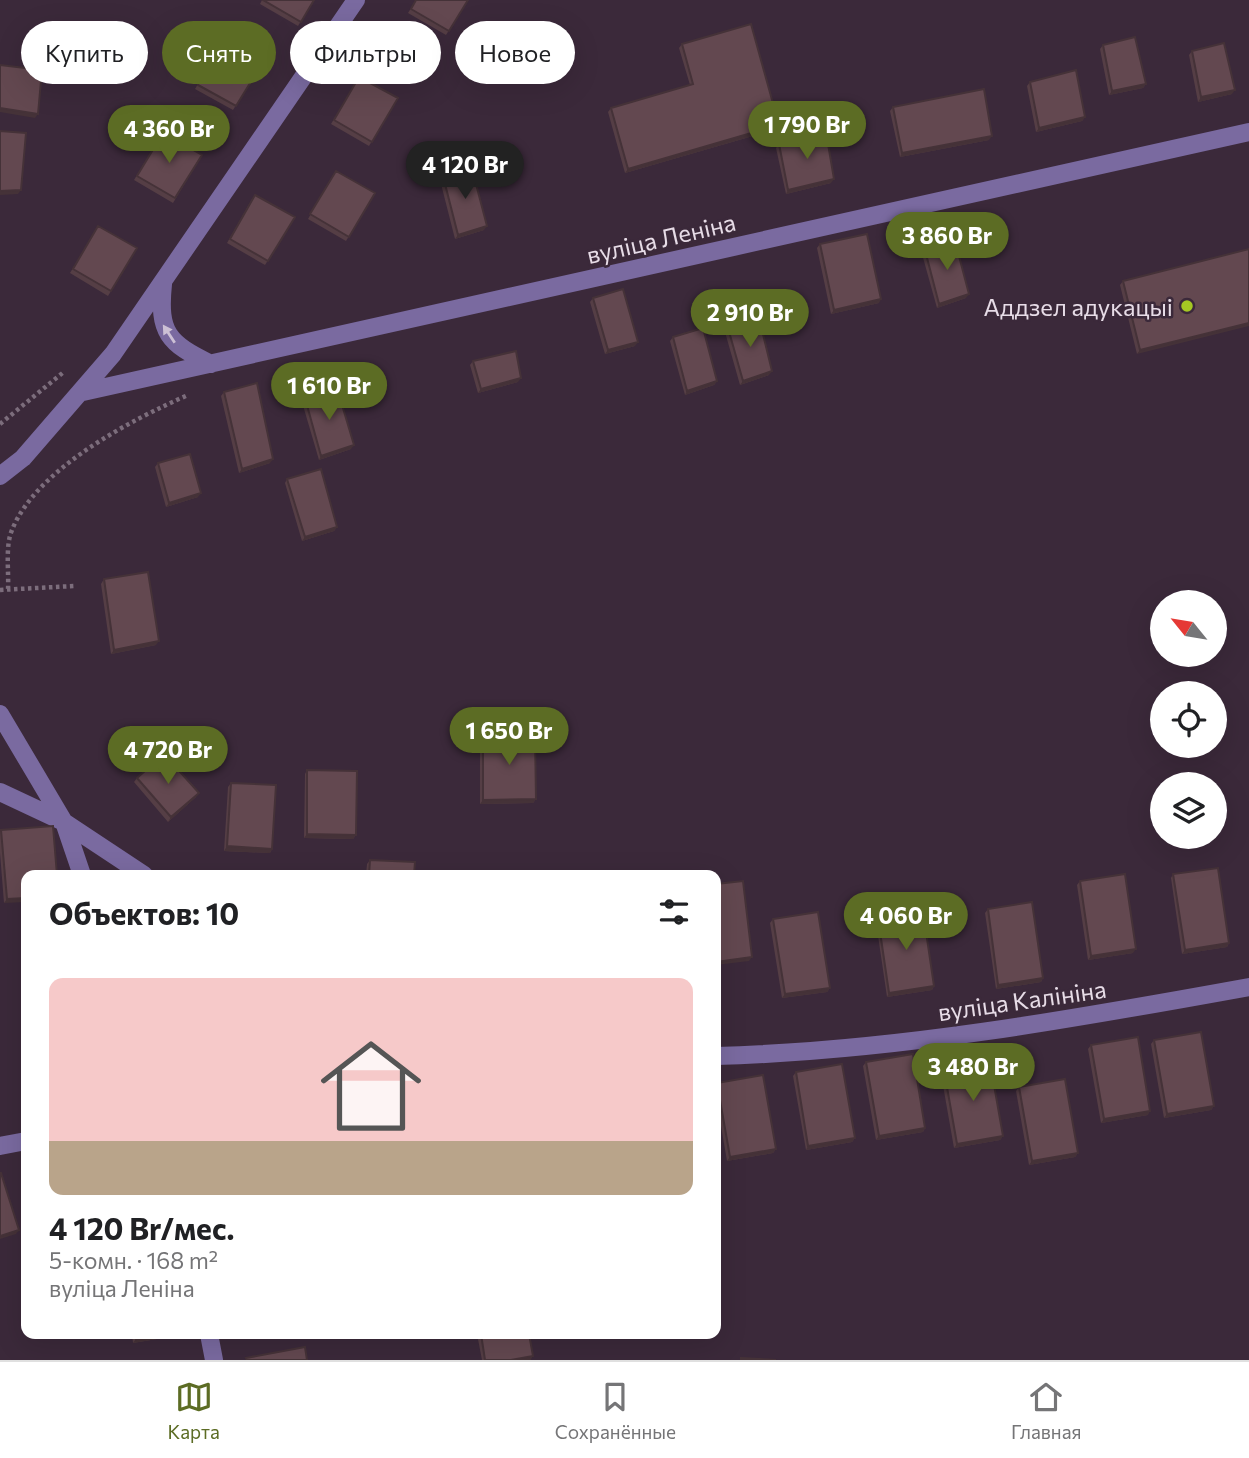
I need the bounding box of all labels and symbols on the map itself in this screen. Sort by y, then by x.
pin: 1 790 Br [735,102,879,161]
pin: 4 360 Br [97,106,241,165]
pin: 4 120 Br [393,142,537,201]
street label: вуліца Леніна [584,207,738,269]
pin: 3 860 Br [875,212,1019,272]
pin: 2 910 Br [678,290,822,349]
place label: Аддзел адукацыі [984,292,1173,321]
marker: Аддзел адукацыі [1179,298,1195,314]
one-way arrow [163,324,176,344]
pin: 1 610 Br [257,362,401,422]
north arrow [1150,590,1227,667]
pin: 1 650 Br [437,708,581,767]
pin: 4 720 Br [96,726,240,786]
pin: 4 060 Br [834,892,978,952]
street label: вуліца Калініна [936,974,1108,1026]
pin: 3 480 Br [901,1044,1045,1103]

